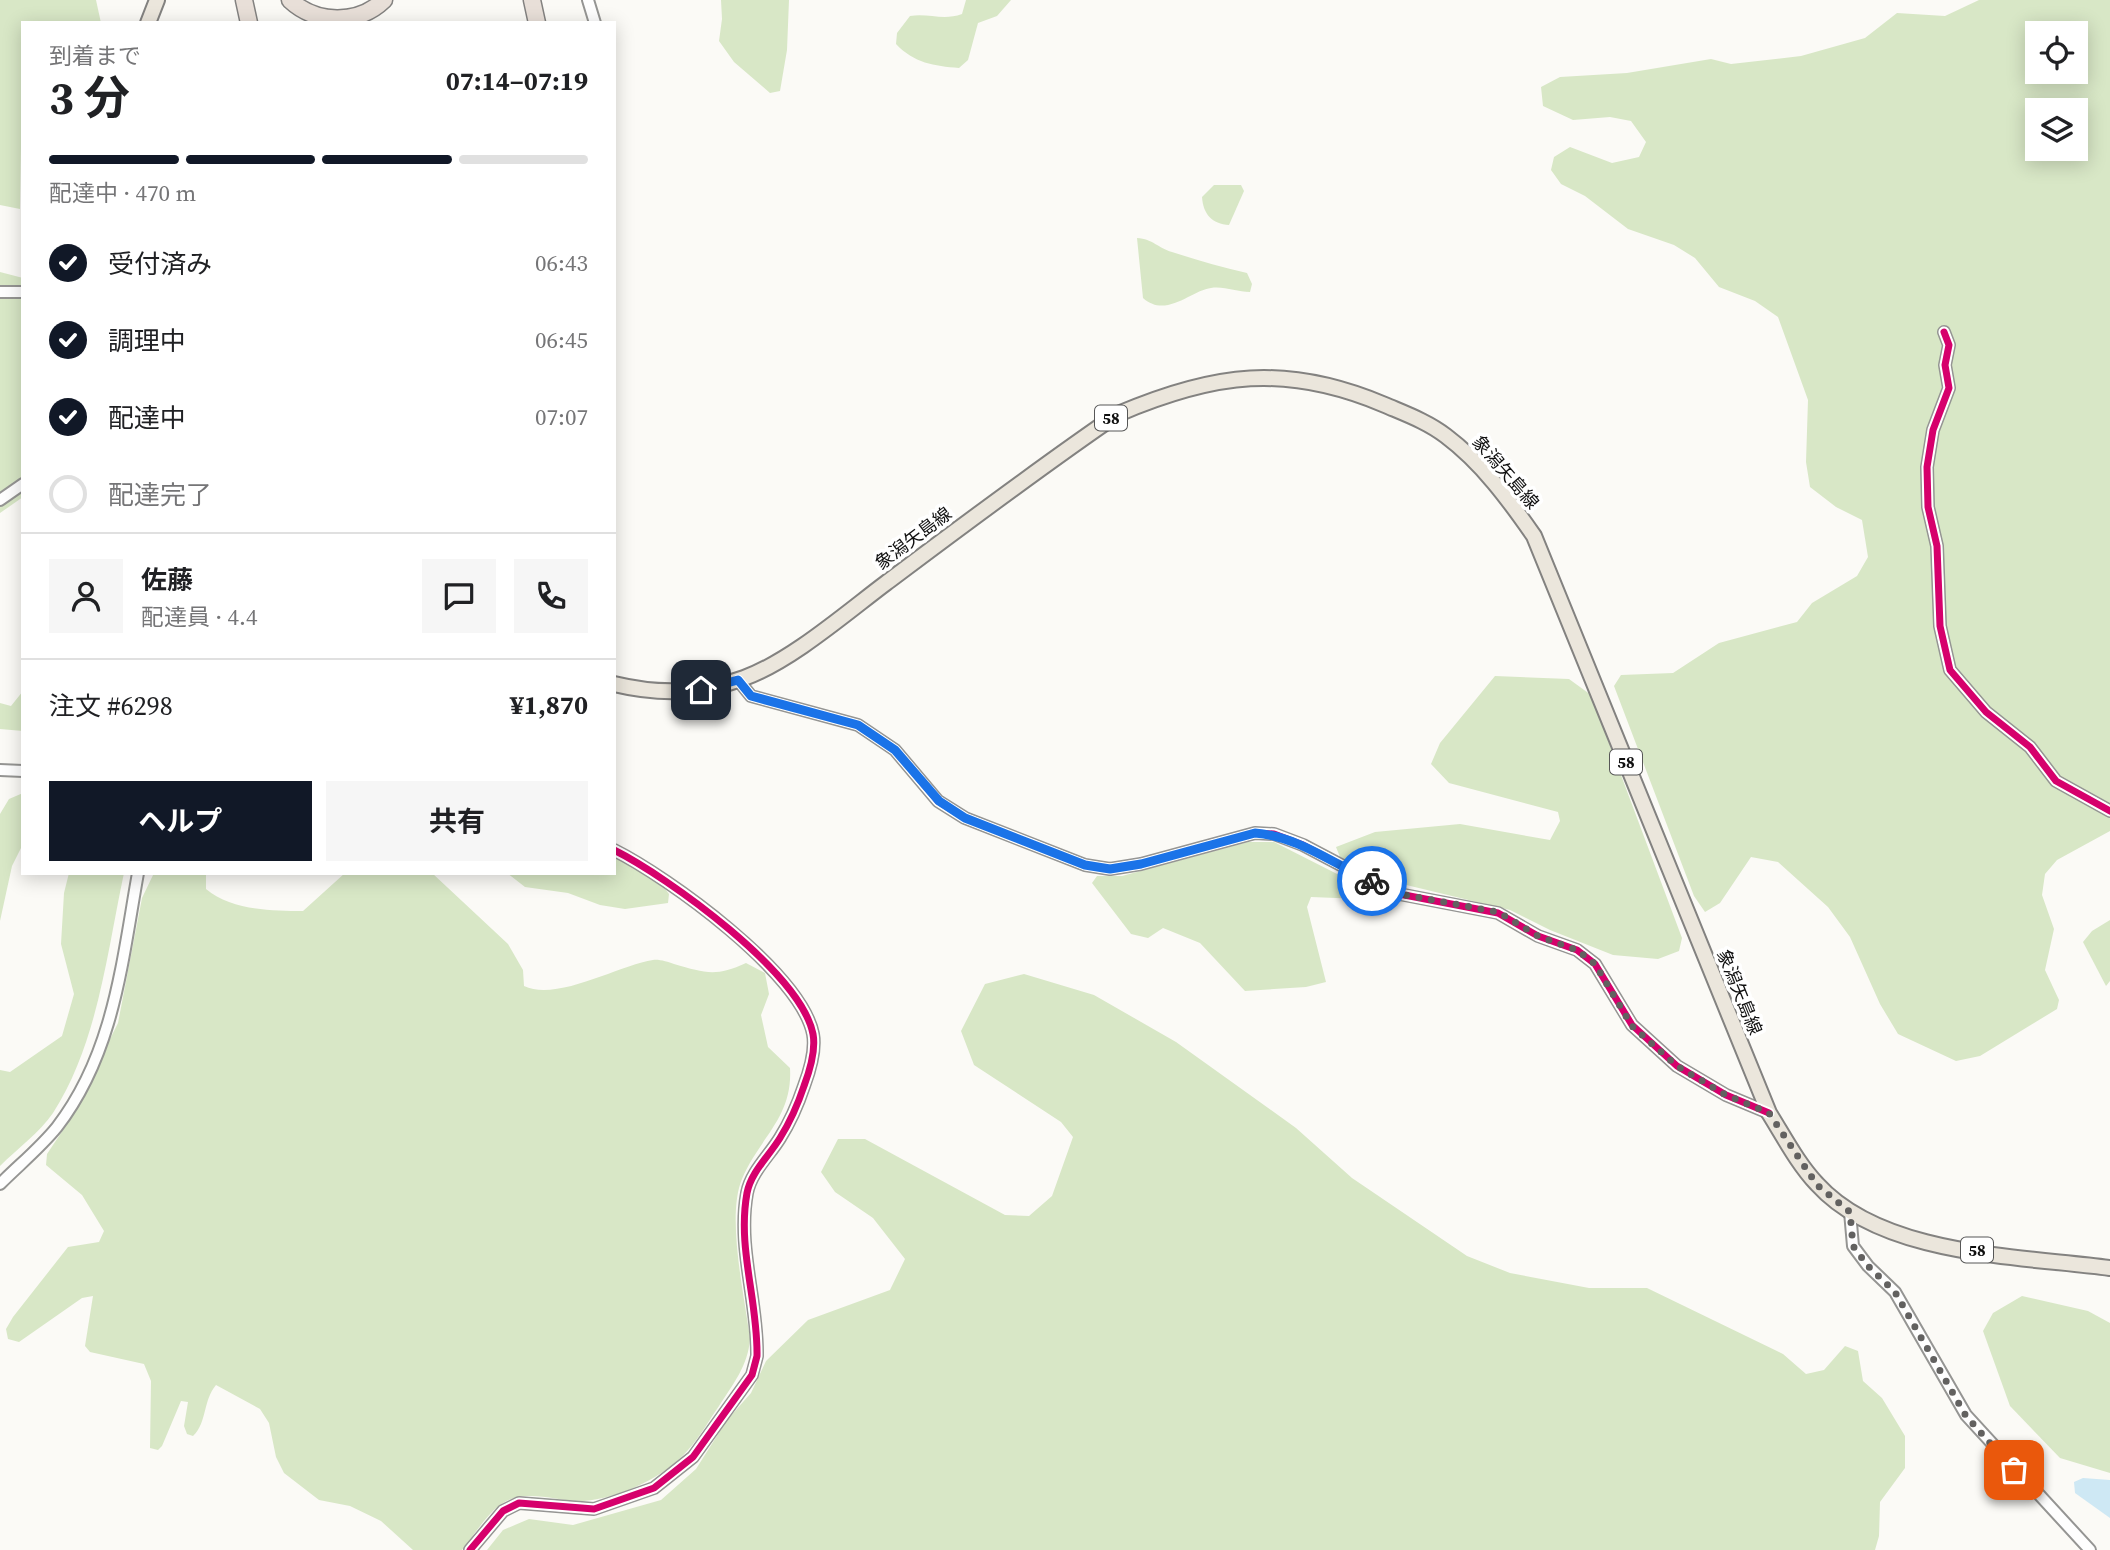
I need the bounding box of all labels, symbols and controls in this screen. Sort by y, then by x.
map controls [2025,21,2088,161]
button: locate [2025,21,2088,84]
text: 到着まで [49,40,141,72]
text: 07:14–07:19 [446,63,588,99]
text: 3 分 [49,66,130,129]
button: layers [2025,98,2088,161]
text: 配達中 · 470 m [49,177,196,209]
icon: check [49,244,87,282]
text: 受付済み [108,246,212,282]
text: 06:43 [535,247,588,279]
icon: check [49,321,87,359]
text: 調理中 [108,323,186,359]
text: 06:45 [535,324,588,356]
icon: check [49,398,87,436]
text: 配達中 [108,400,186,436]
text: 07:07 [535,401,588,433]
road number: 58 [1095,406,1127,430]
street label: 象潟矢島線 [1467,430,1545,514]
text: 配達完了 [108,477,212,513]
street label: 象潟矢島線 [870,501,956,575]
button: person [49,559,123,633]
button: chat [422,559,496,633]
button: phone [514,559,588,633]
text: 佐藤 [141,562,193,598]
text: 配達員 · 4.4 [141,601,258,633]
pin [671,660,731,720]
icon: home [682,671,720,709]
text: ¥1,870 [510,687,588,723]
text: 注文 #6298 [49,688,173,724]
road number: 58 [1610,750,1642,775]
button: ヘルプ [49,781,312,861]
button: 共有 [326,781,588,861]
courier [1337,846,1407,916]
icon: bike [1353,862,1391,900]
street label: 象潟矢島線 [1712,946,1768,1038]
road number: 58 [1961,1238,1993,1262]
pin [1984,1440,2044,1500]
icon: bag [1995,1451,2033,1489]

